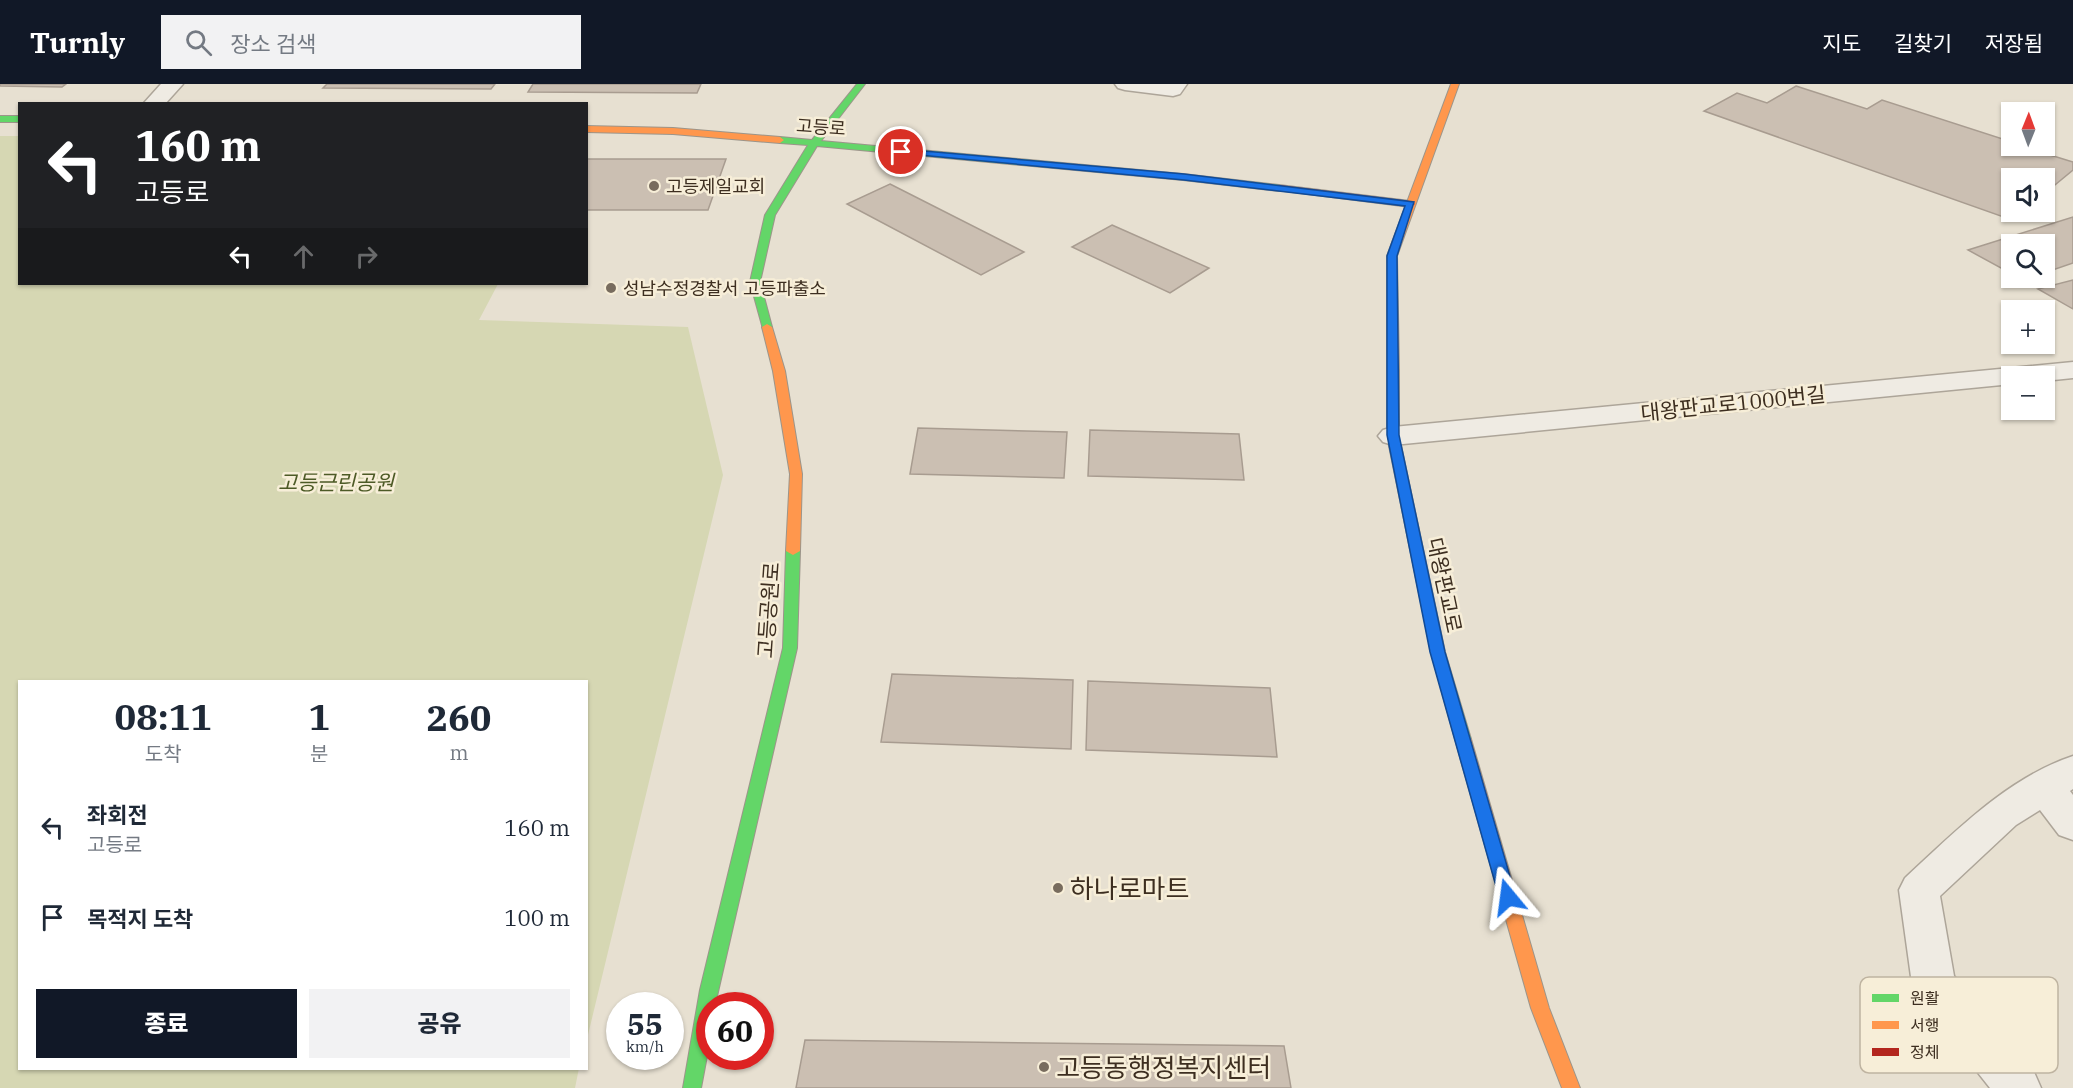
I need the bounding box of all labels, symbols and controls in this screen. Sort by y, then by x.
search box [161,15,581,69]
text: Turnly [30,24,125,61]
icon: search [182,26,215,59]
text: 장소 검색 [230,29,316,58]
text: 지도 [1822,29,1861,57]
text: 길찾기 [1894,29,1952,57]
text: 저장됨 [1985,29,2043,57]
north arrow [2001,102,2055,156]
map controls [2001,102,2055,420]
street label: 고등로 [795,114,847,140]
text: 160 m [135,118,261,173]
icon: left [36,126,114,204]
pin [875,126,926,177]
icon: arrive [884,135,917,168]
button: sound [2001,168,2055,222]
text: 고등로 [135,174,210,209]
place label: 고등제일교회 [666,175,765,198]
marker: 고등제일교회 [647,179,661,193]
button: search [2001,234,2055,288]
icon: left [224,240,257,273]
icon: ahead [287,240,320,273]
icon: right [350,240,383,273]
place label: 성남수정경찰서 고등파출소 [623,277,826,300]
marker: 성남수정경찰서 고등파출소 [604,281,618,295]
button: + [2001,300,2055,354]
button: − [2001,366,2055,420]
street label: 대왕판교로1000번길 [1639,379,1827,427]
park label: 고등근린공원 [278,468,396,496]
street label: 대왕판교로 [1421,535,1469,635]
street label: 고등공원로 [751,561,785,659]
text: 08:11 [115,693,212,740]
text: 1 [308,693,330,740]
text: 260 [427,694,491,741]
text: m [449,739,469,766]
text: 도착 [145,740,182,767]
text: 분 [310,740,328,767]
text: 좌회전 [87,800,148,829]
icon: left [36,811,69,844]
text: 160 m [504,813,570,842]
text: 고등로 [87,831,142,858]
position arrow [1476,865,1540,929]
place label: 하나로마트 [1070,871,1190,905]
marker: 하나로마트 [1051,881,1065,895]
icon: arrive [36,901,69,934]
text: 100 m [504,903,570,932]
text: 목적지 도착 [87,904,193,933]
legend [1860,977,2058,1073]
text: 원활 [1910,988,1940,1008]
button: 종료 [36,989,297,1058]
button: 공유 [309,989,570,1058]
speed limit sign: 60 [696,992,774,1070]
text: 55 [627,1004,663,1043]
text: 서행 [1910,1015,1939,1035]
text: km/h [626,1037,664,1056]
text: 정체 [1910,1042,1939,1062]
place label: 고등동행정복지센터 [1056,1050,1271,1084]
marker: 고등동행정복지센터 [1037,1060,1051,1074]

